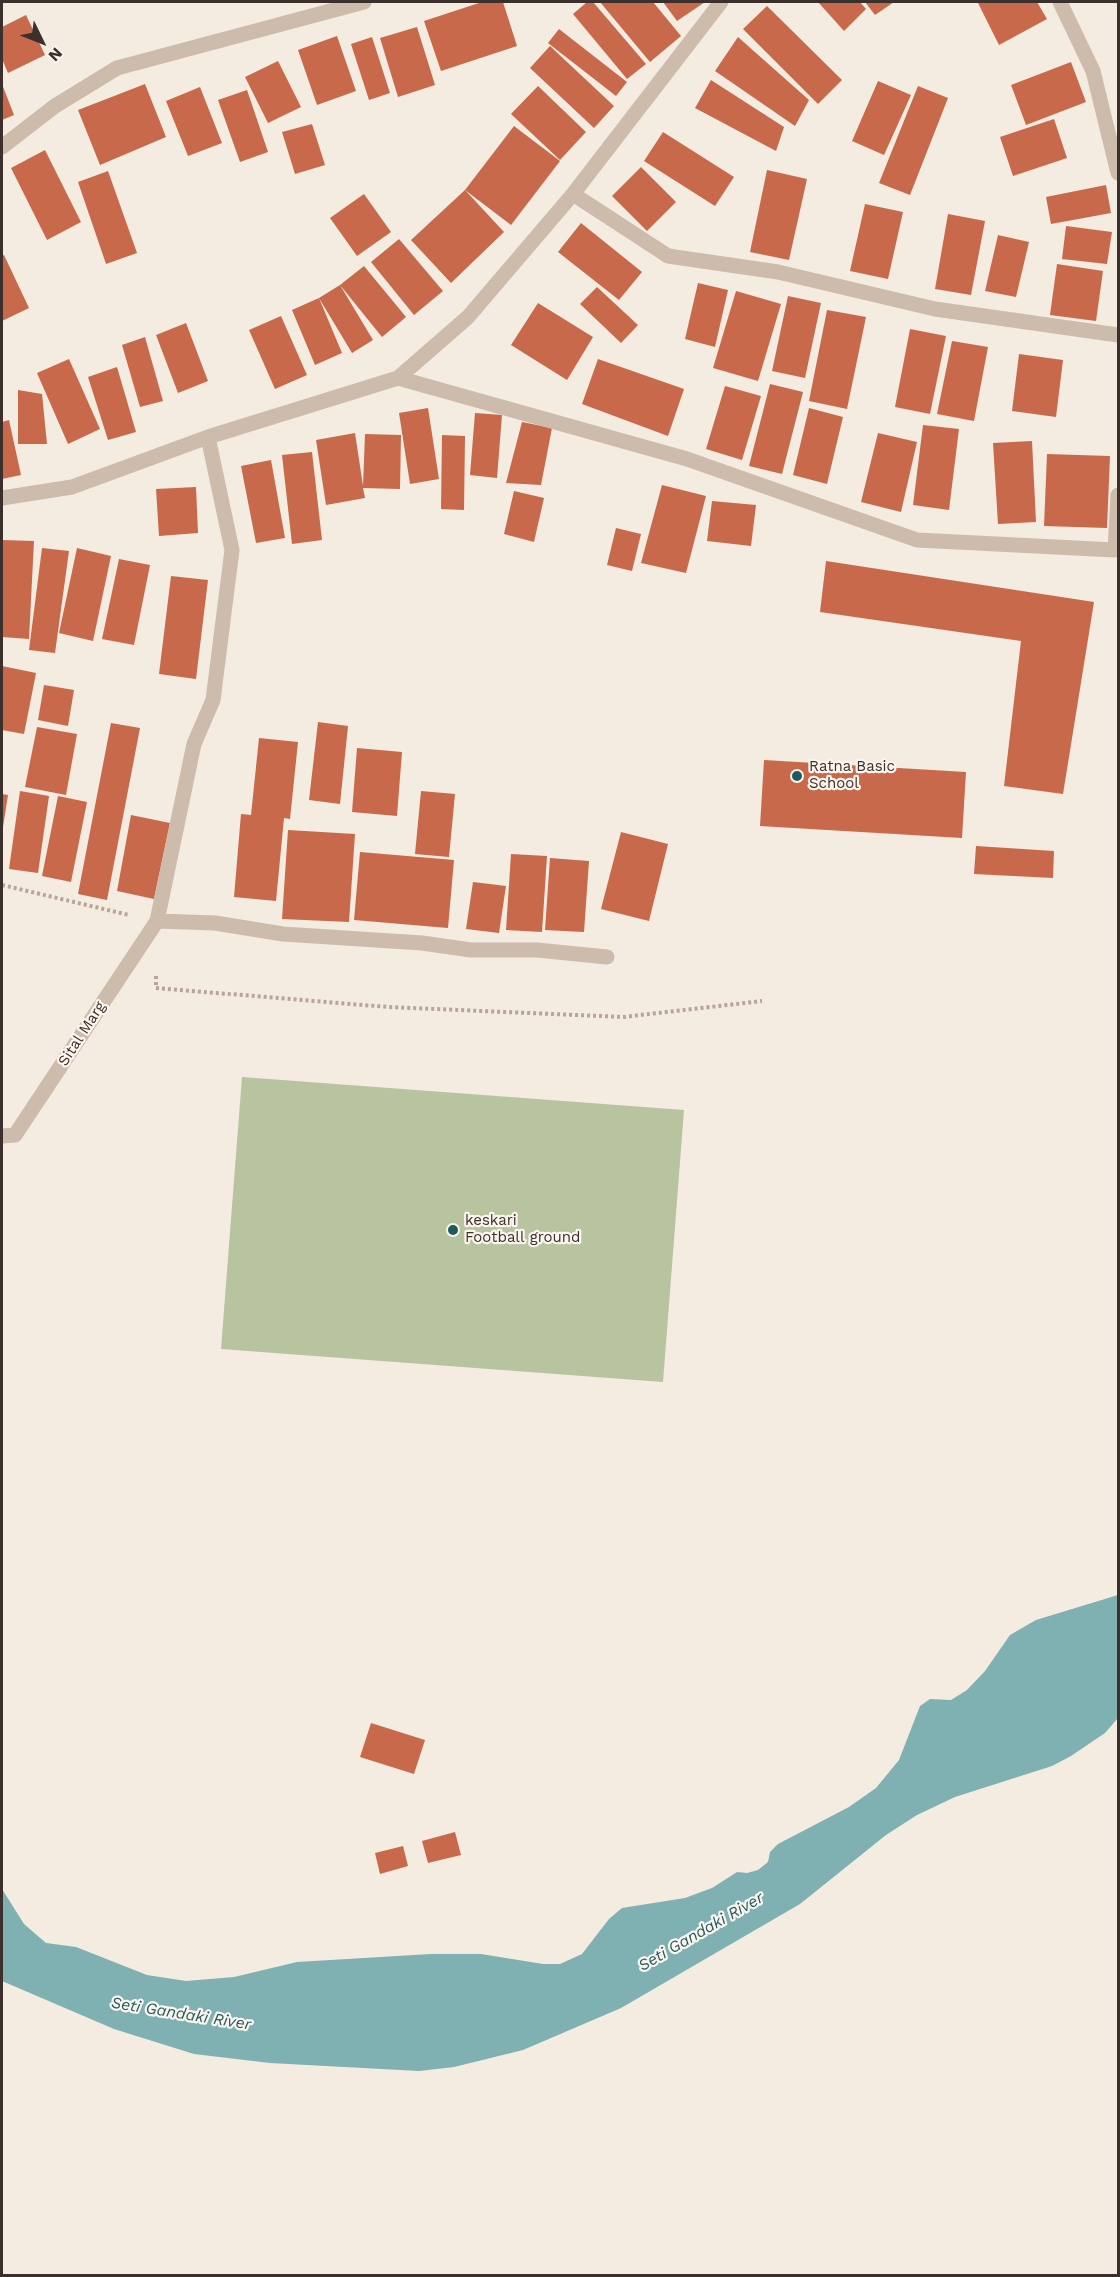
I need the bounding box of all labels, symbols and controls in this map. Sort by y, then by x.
north arrow [12,12,72,72]
text: N [45,44,67,65]
place label: Ratna Basic School [809,758,895,793]
marker: Ratna Basic School [790,769,804,783]
street label: Sital Marg [55,999,109,1069]
place label: keskari Football ground [465,1212,580,1247]
marker: keskari Football ground [446,1223,460,1237]
water label: Seti Gandaki River [635,1888,767,1976]
water label: Seti Gandaki River [110,1993,252,2035]

